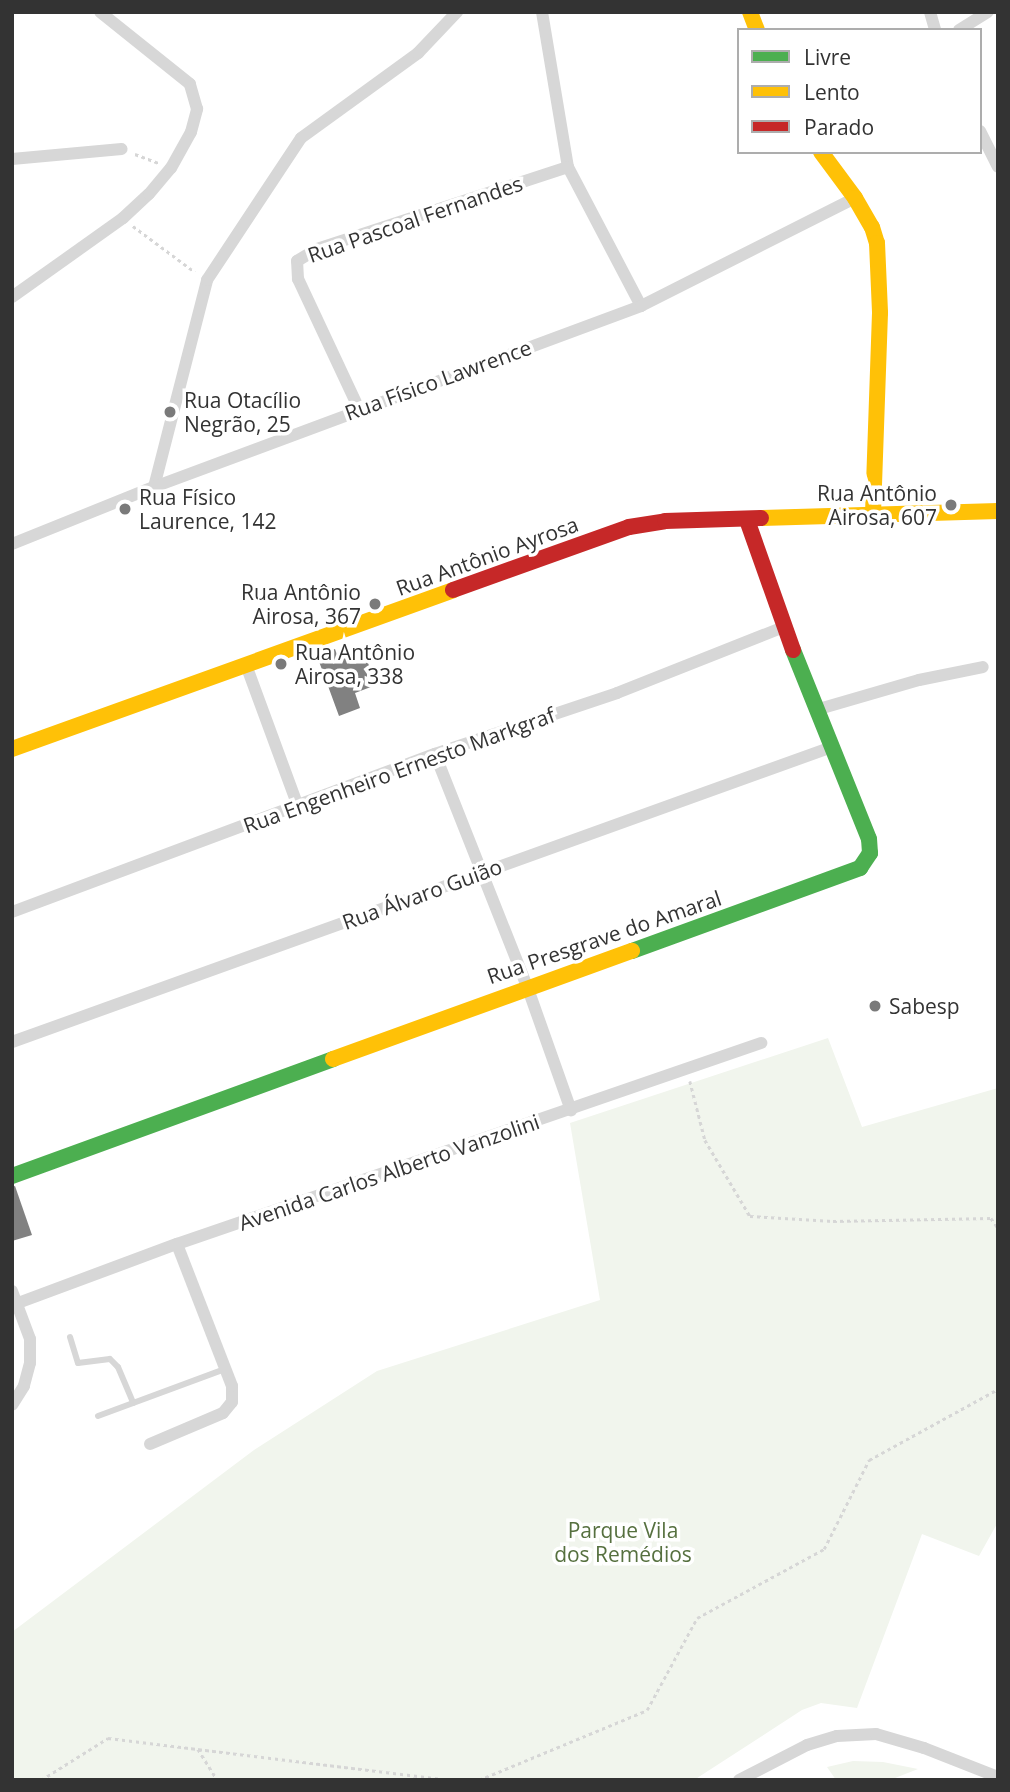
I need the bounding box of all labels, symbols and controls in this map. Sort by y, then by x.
legend [737,28,982,154]
text: Livre [804,43,851,71]
text: Lento [804,78,860,106]
text: Parado [804,113,874,141]
street label: Rua Pascoal Fernandes [304,170,526,268]
street label: Rua Físico Lawrence [341,335,535,425]
place label: Rua Otacílio Negrão, 25 [184,387,301,437]
marker: Rua Otacílio Negrão, 25 [162,404,178,420]
place label: Rua Antônio Airosa, 607 [817,480,937,530]
place label: Rua Físico Laurence, 142 [139,484,277,534]
marker: Rua Antônio Airosa, 607 [943,497,959,513]
marker: Rua Físico Laurence, 142 [117,501,133,517]
street label: Rua Antônio Ayrosa [392,511,582,601]
place label: Rua Antônio Airosa, 367 [241,579,361,629]
marker: Rua Antônio Airosa, 367 [367,596,383,612]
place label: Rua Antônio Airosa, 338 [295,639,415,689]
marker: Rua Antônio Airosa, 338 [273,656,289,672]
street label: Rua Engenheiro Ernesto Markgraf [240,702,558,838]
street label: Rua Álvaro Guião [339,853,505,935]
street label: Rua Presgrave do Amaral [483,885,725,989]
place label: Sabesp [889,993,960,1019]
marker: Sabesp [867,998,883,1014]
street label: Avenida Carlos Alberto Vanzolini [235,1109,543,1235]
park label: Parque Vila dos Remédios [554,1517,692,1567]

